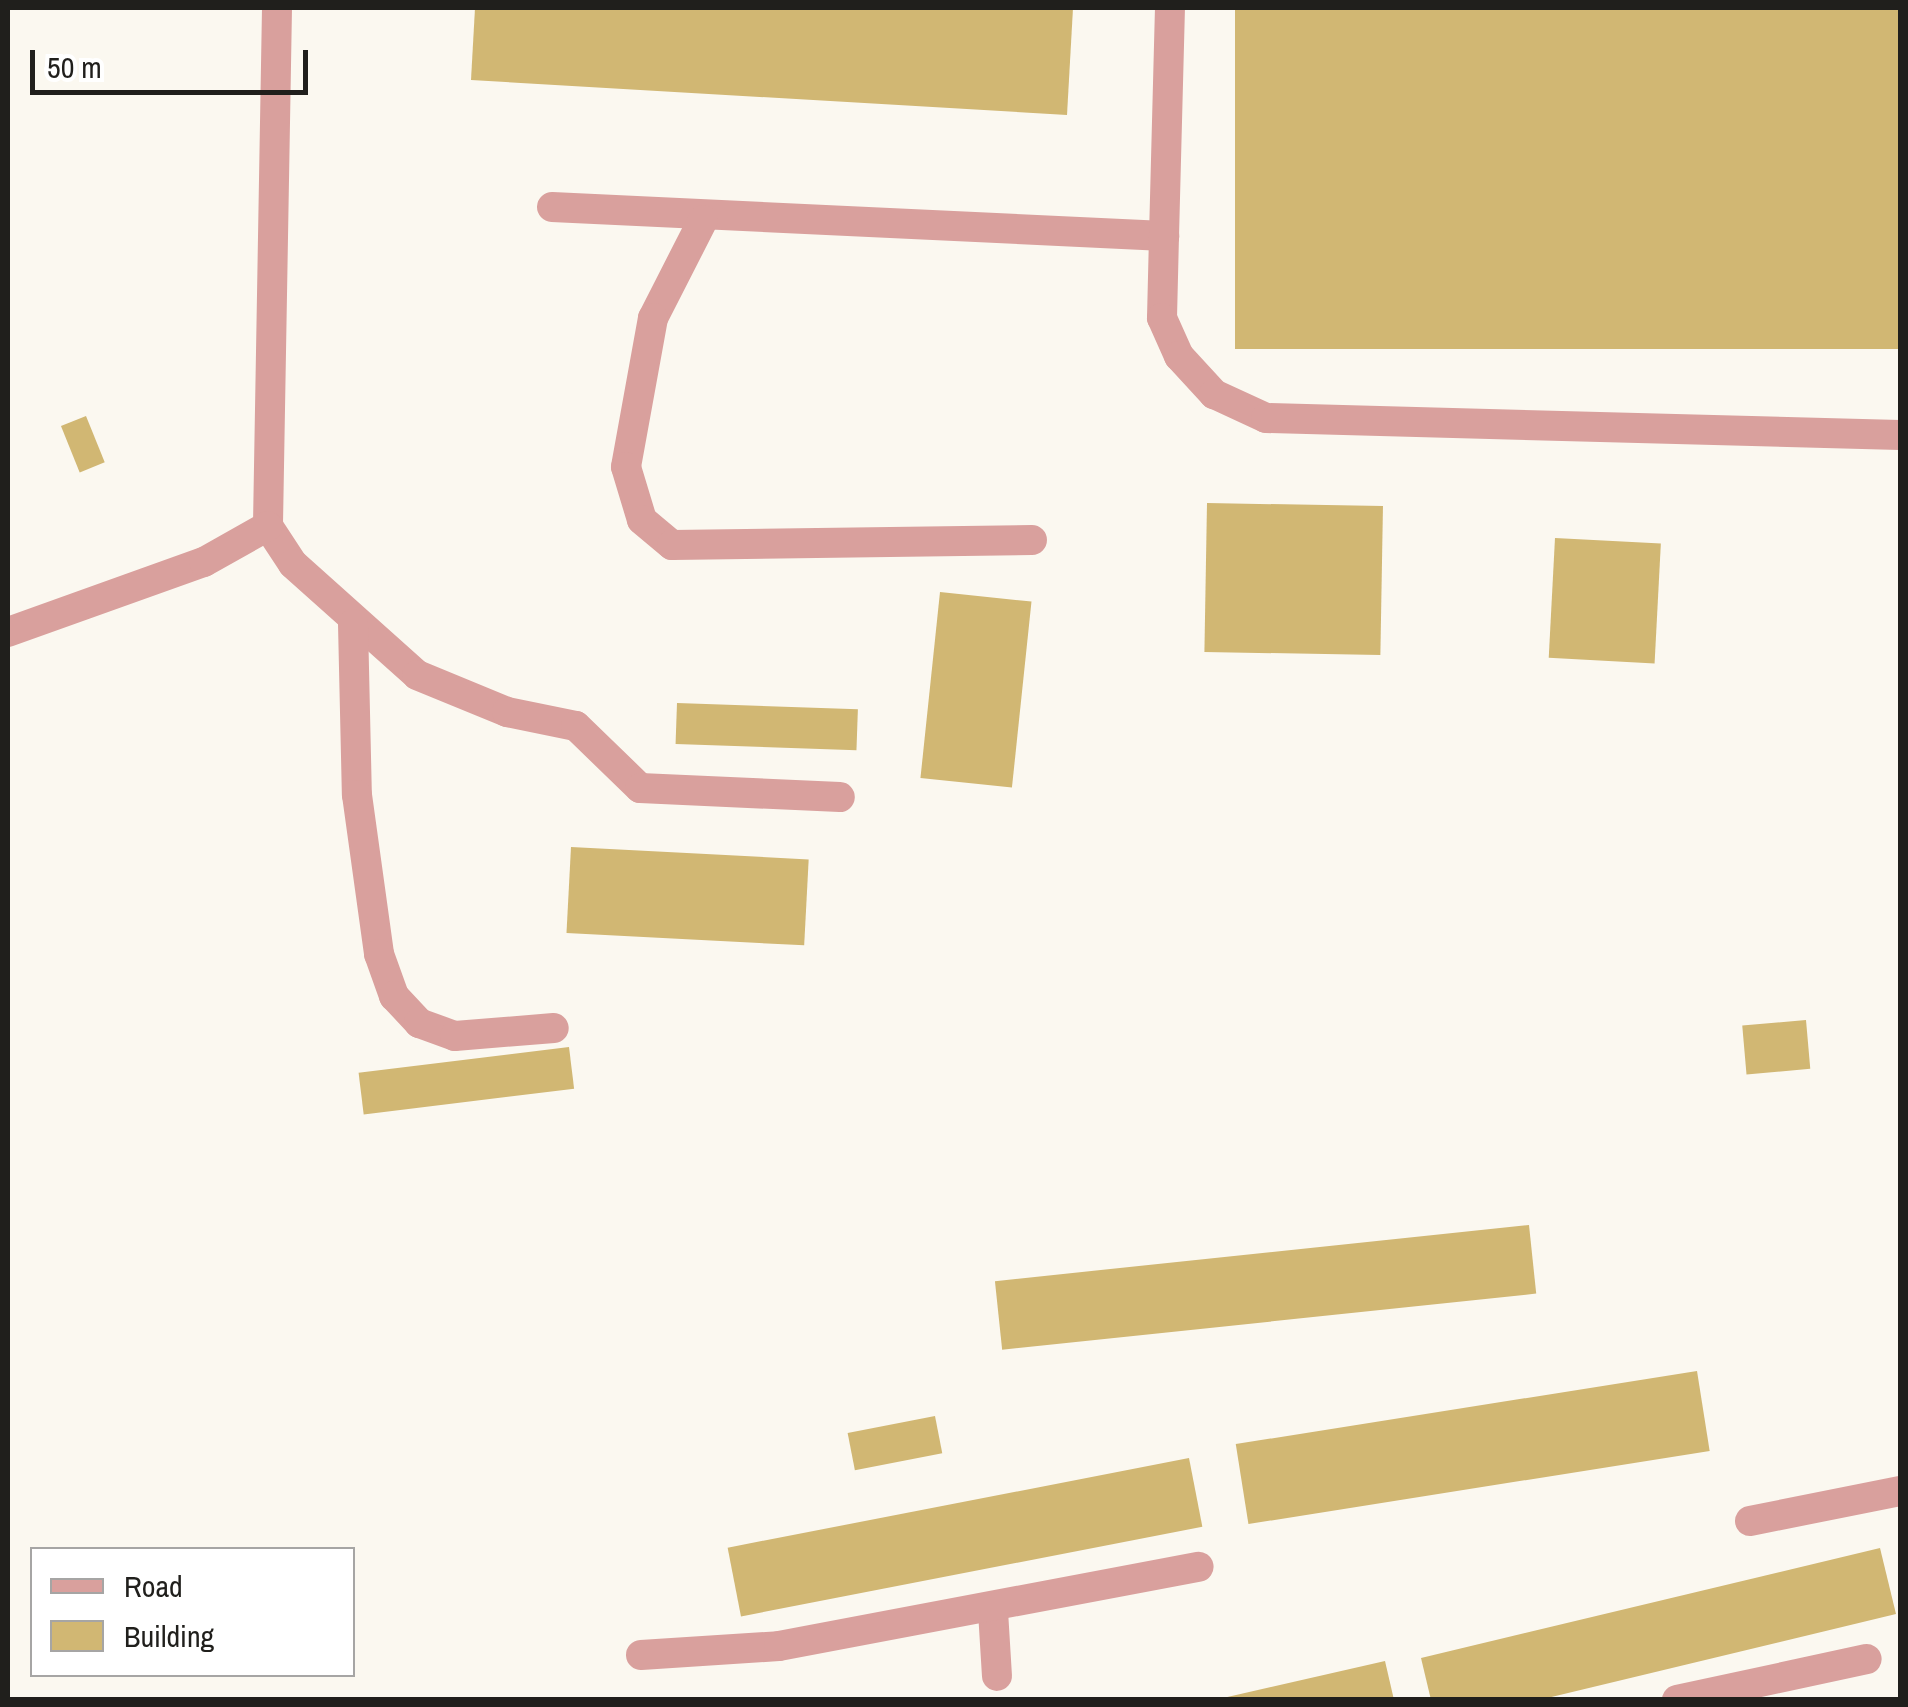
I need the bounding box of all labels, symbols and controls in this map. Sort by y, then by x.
scale bar [35,30,312,92]
text: 50 m [47,47,102,87]
legend [30,1547,355,1677]
text: Road [124,1566,183,1606]
text: Building [124,1616,214,1656]

